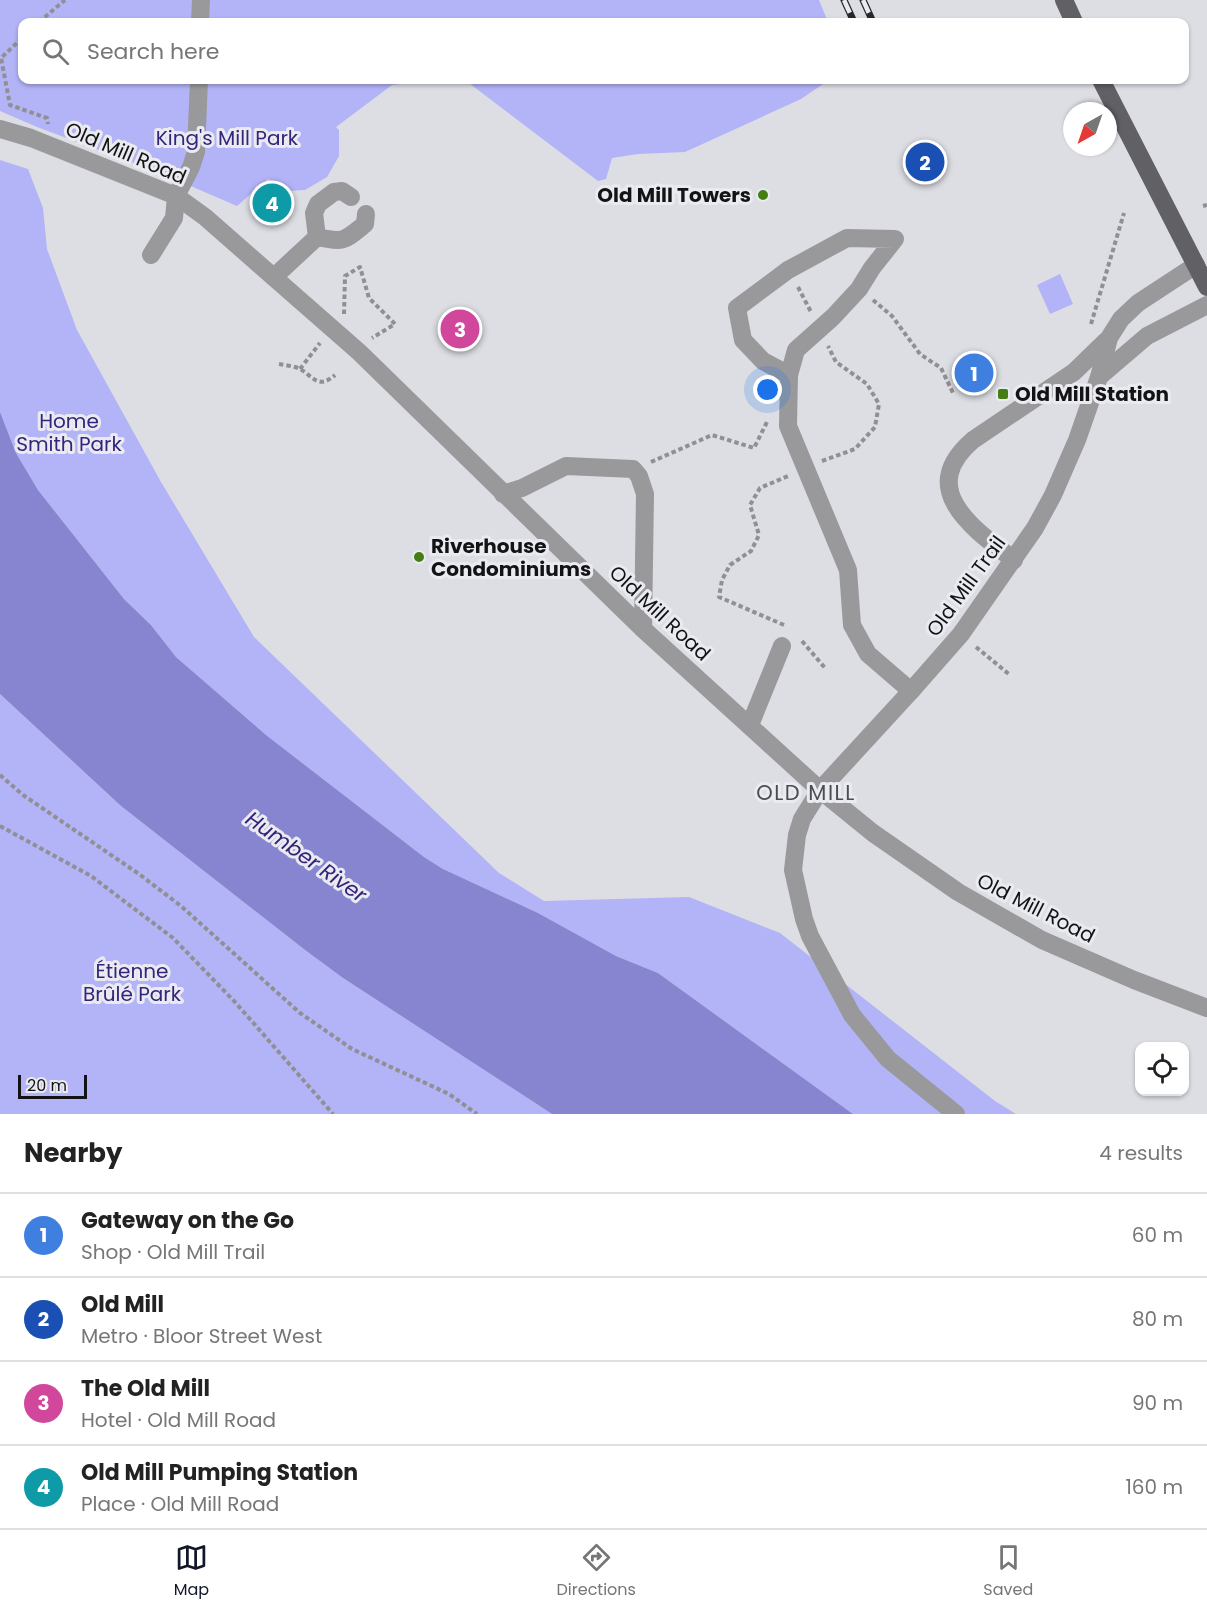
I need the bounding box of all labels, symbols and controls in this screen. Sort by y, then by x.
search box [18,18,1189,84]
icon: search [39,35,72,68]
text: Search here [87,36,220,67]
north arrow [1063,102,1117,156]
street label: Old Mill Road [61,115,191,191]
park label: King's Mill Park [156,124,299,152]
pin: 2 [906,140,944,184]
pin: 4 [252,180,292,226]
place label: Old Mill Towers [597,181,751,209]
marker: Old Mill Towers [756,188,770,202]
pin: 3 [440,306,480,352]
pin: 1 [954,350,994,395]
your location [753,375,782,404]
place label: Old Mill Station [1015,380,1169,408]
marker: Old Mill Station [996,387,1010,401]
park label: Home Smith Park [16,407,122,458]
street label: Old Mill Trail [920,530,1012,642]
place label: Riverhouse Condominiums [431,532,591,583]
marker: Riverhouse Condominiums [412,550,426,564]
street label: Old Mill Road [603,559,717,667]
district label: OLD MILL [756,778,856,807]
water label: Humber River [240,804,373,910]
street label: Old Mill Road [972,866,1100,950]
park label: Étienne Brûlé Park [83,957,182,1008]
map controls [1135,1042,1189,1096]
button: locate [1135,1042,1189,1096]
scale bar [18,1072,87,1100]
text: 20 m [27,1074,67,1097]
text: Nearby [24,1135,122,1171]
text: 4 results [1099,1139,1183,1167]
text: Gateway on the Go [81,1205,294,1236]
text: 1 [40,1221,47,1249]
text: 60 m [1132,1221,1183,1249]
text: Shop · Old Mill Trail [81,1238,265,1266]
text: Old Mill [81,1289,164,1320]
text: 2 [38,1305,49,1333]
text: 80 m [1132,1305,1183,1333]
text: Metro · Bloor Street West [81,1322,322,1350]
text: The Old Mill [81,1373,210,1404]
text: 3 [37,1389,50,1417]
text: 90 m [1132,1389,1183,1417]
text: Hotel · Old Mill Road [81,1406,276,1434]
text: Old Mill Pumping Station [81,1457,358,1488]
text: 4 [37,1473,50,1501]
text: 160 m [1125,1473,1183,1501]
text: Place · Old Mill Road [81,1490,279,1518]
tab: Map [174,1541,209,1602]
tab: Directions [557,1541,636,1602]
tab: Saved [983,1541,1033,1602]

